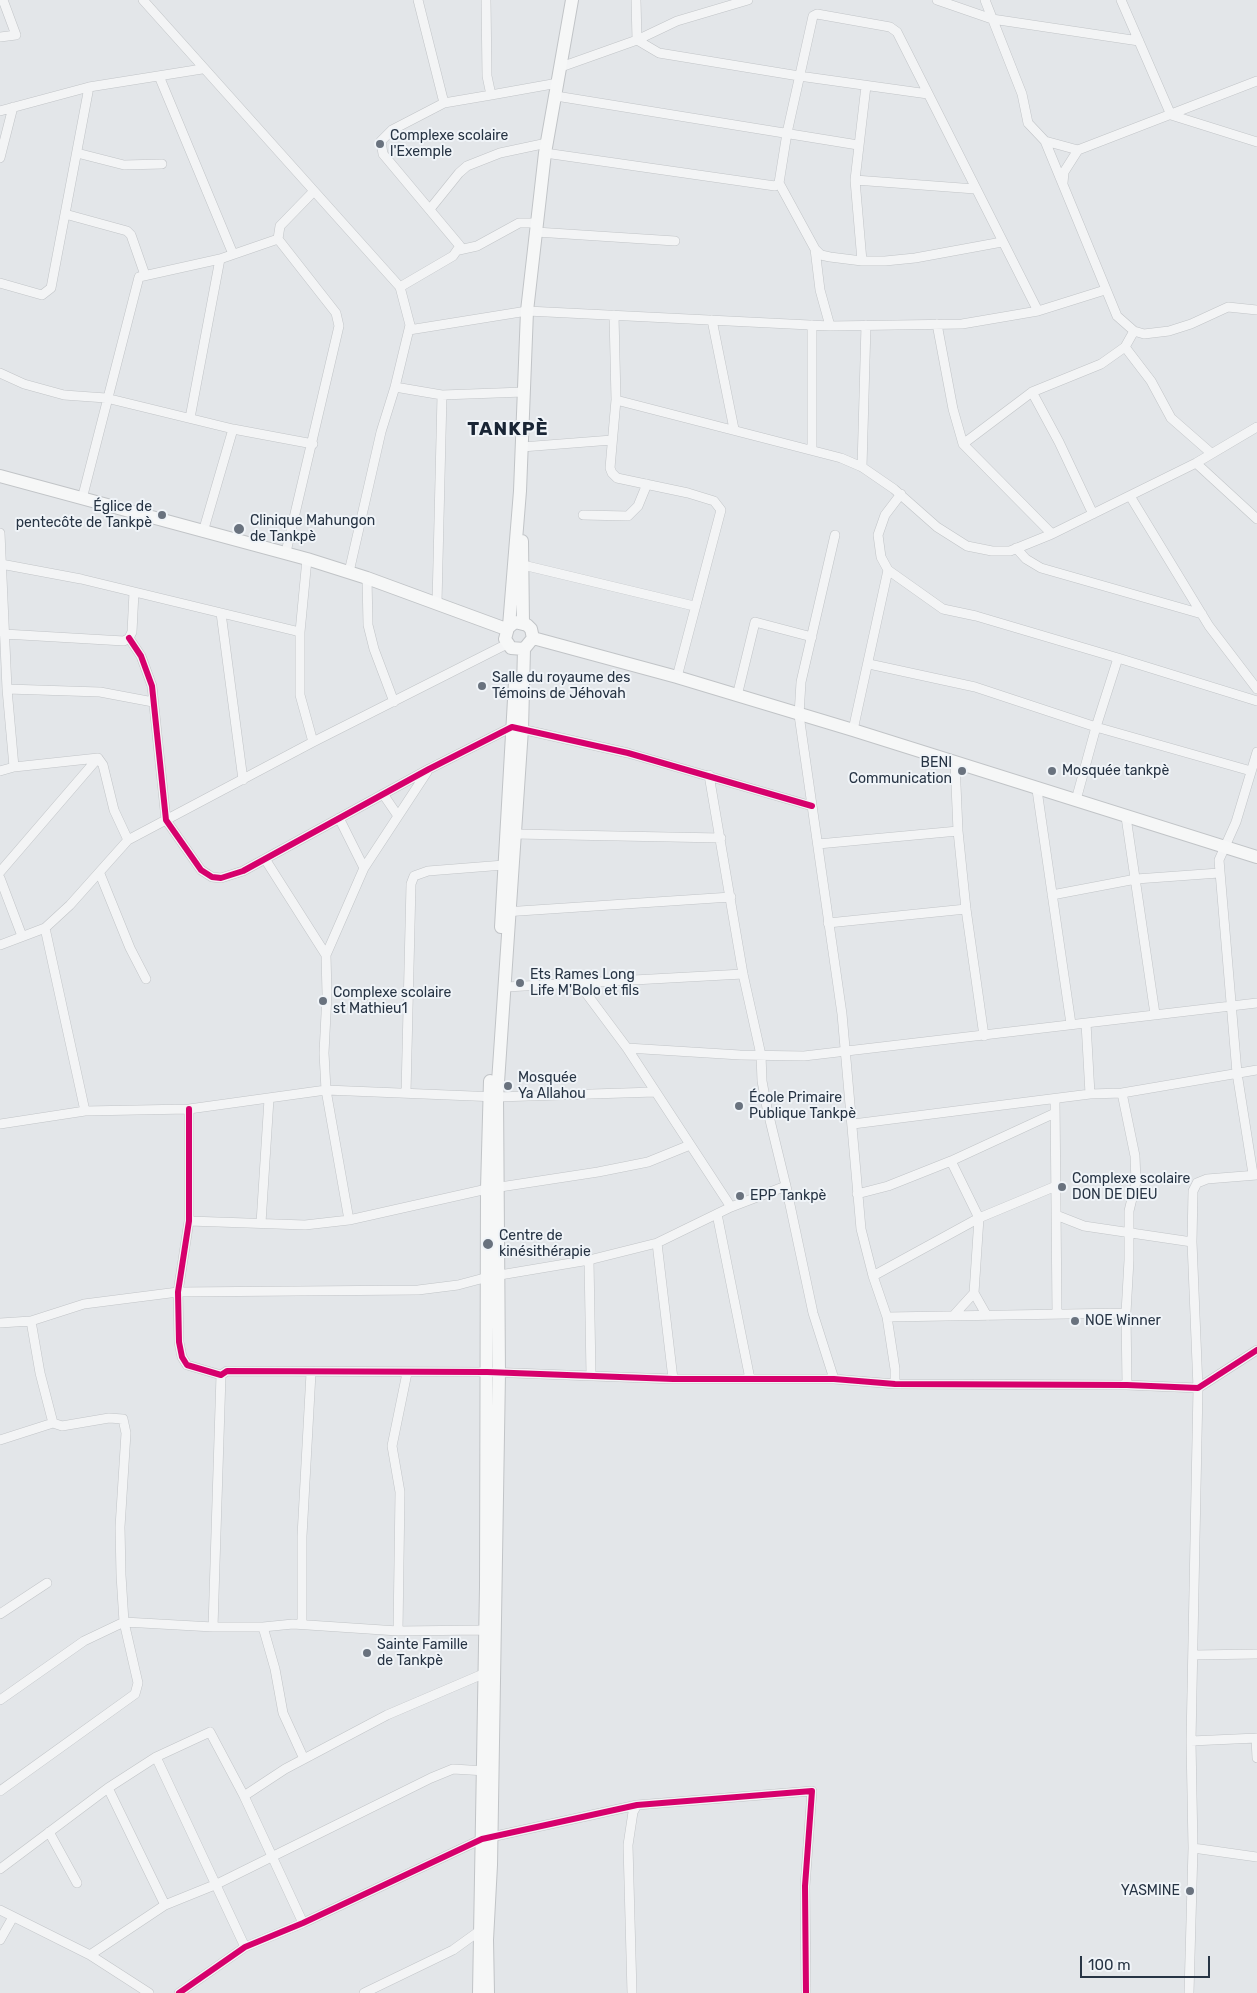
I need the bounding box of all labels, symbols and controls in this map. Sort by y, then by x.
place label: Complexe scolaire l'Exemple [390,128,508,160]
marker: Complexe scolaire l'Exemple [374,138,386,150]
district label: TANKPÈ [467,419,549,441]
place label: Églice de pentecôte de Tankpè [16,499,152,532]
marker: Églice de pentecôte de Tankpè [156,509,168,521]
place label: Clinique Mahungon de Tankpè [250,513,375,546]
marker: Clinique Mahungon de Tankpè [232,522,246,536]
place label: Salle du royaume des Témoins de Jéhovah [492,670,630,702]
marker: Salle du royaume des Témoins de Jéhovah [476,680,488,692]
place label: BENI Communication [849,755,952,788]
place label: Mosquée tankpè [1062,763,1169,779]
marker: BENI Communication [956,765,968,777]
marker: Mosquée tankpè [1046,765,1058,777]
place label: Ets Rames Long Life M'Bolo et fils [530,967,639,1000]
marker: Ets Rames Long Life M'Bolo et fils [514,977,526,989]
place label: Complexe scolaire st Mathieu1 [333,985,451,1018]
marker: Complexe scolaire st Mathieu1 [317,995,329,1007]
place label: Mosquée Ya Allahou [518,1070,586,1102]
marker: Mosquée Ya Allahou [502,1080,514,1092]
place label: École Primaire Publique Tankpè [749,1090,856,1122]
marker: École Primaire Publique Tankpè [733,1100,745,1112]
place label: Complexe scolaire DON DE DIEU [1072,1171,1190,1204]
marker: Complexe scolaire DON DE DIEU [1056,1181,1068,1193]
place label: EPP Tankpè [750,1188,826,1204]
marker: EPP Tankpè [734,1190,746,1202]
place label: Centre de kinésithérapie [499,1228,591,1260]
marker: Centre de kinésithérapie [481,1237,495,1251]
place label: NOE Winner [1085,1313,1161,1329]
marker: NOE Winner [1069,1315,1081,1327]
place label: Sainte Famille de Tankpè [377,1637,468,1670]
marker: Sainte Famille de Tankpè [361,1647,373,1659]
place label: YASMINE [1121,1883,1180,1899]
marker: YASMINE [1184,1885,1196,1897]
scale bar [1082,1946,1212,1978]
text: 100 m [1088,1956,1130,1974]

